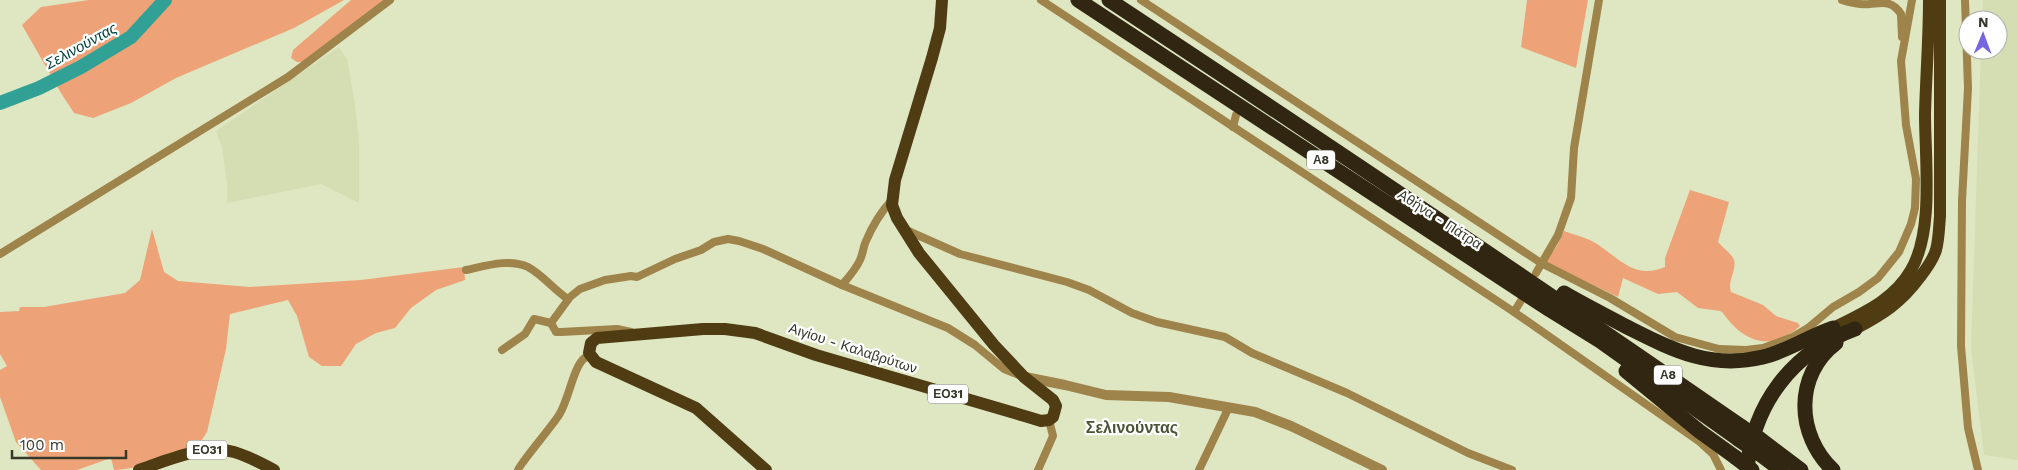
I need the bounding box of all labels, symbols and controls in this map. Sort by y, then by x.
north arrow [1958,10,2008,60]
text: N [1978,14,1989,30]
water label: Σελινούντας [41,19,121,74]
road number: Α8 [1307,150,1335,170]
street label: Αθήνα - Πάτρα [1395,186,1485,252]
street label: Αιγίου - Καλαβρύτων [787,320,919,376]
road number: Α8 [1654,366,1682,384]
road number: ΕΟ31 [928,384,968,404]
district label: Σελινούντας [1086,418,1178,437]
scale bar [12,428,126,460]
text: 100 m [20,436,64,454]
road number: ΕΟ31 [187,440,227,460]

